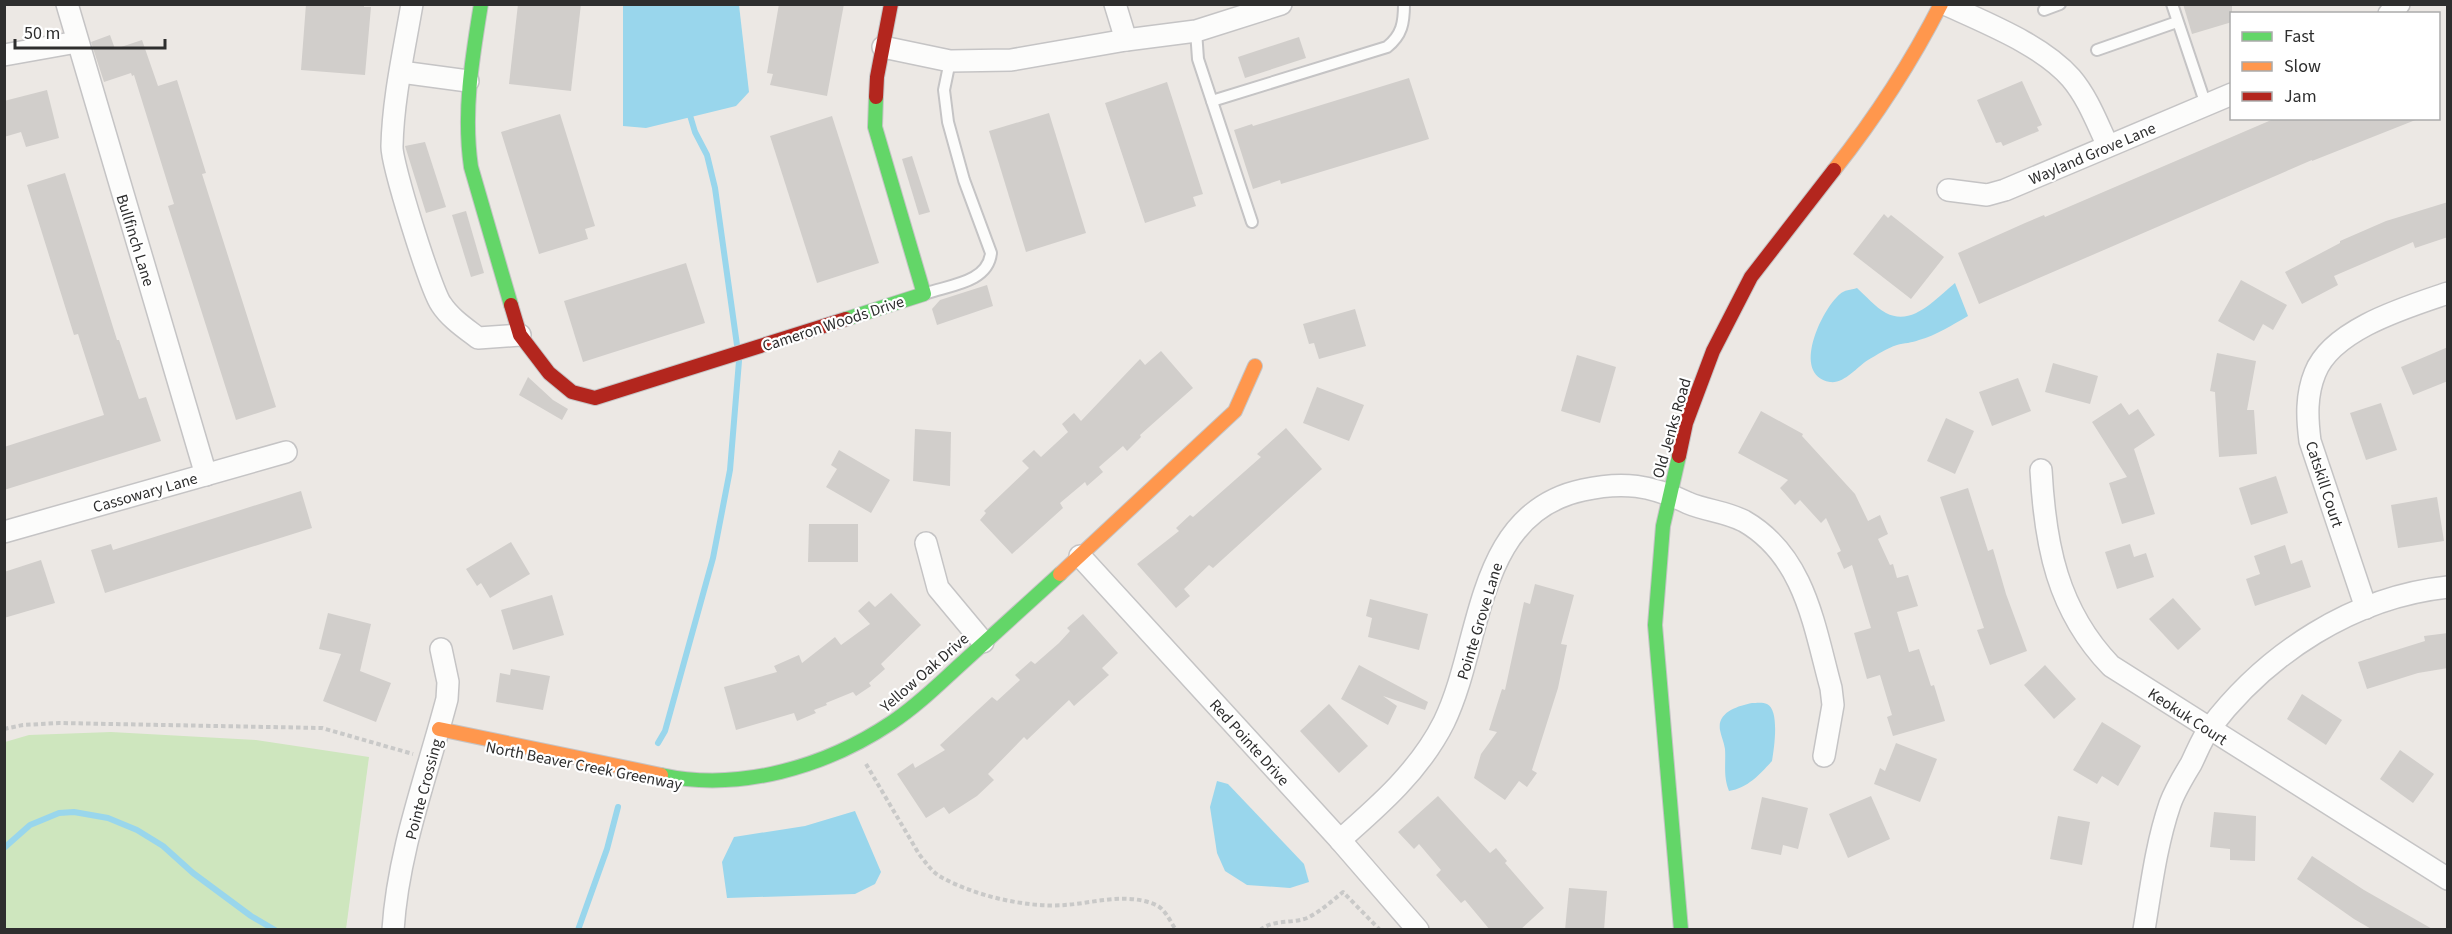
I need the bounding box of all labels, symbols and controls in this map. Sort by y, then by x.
scale bar [15,12,165,50]
legend [2230,12,2440,120]
text: 50 m [24,21,60,46]
text: Fast [2284,24,2315,49]
text: Slow [2284,54,2321,79]
text: Jam [2284,84,2317,109]
street label: Wayland Grove Lane [2026,117,2159,191]
street label: Bullfinch Lane [111,191,160,289]
street label: Cameron Woods Drive [760,291,907,357]
street label: Old Jenks Road [1647,376,1697,481]
street label: Catskill Court [2300,438,2349,531]
street label: Cassowary Lane [90,468,200,518]
street label: Pointe Grove Lane [1452,560,1508,683]
street label: Yellow Oak Drive [875,628,974,718]
street label: Keokuk Court [2143,683,2232,751]
street label: Red Pointe Drive [1204,694,1294,791]
street label: Pointe Crossing [400,736,448,842]
street label: North Beaver Creek Greenway [484,736,684,796]

